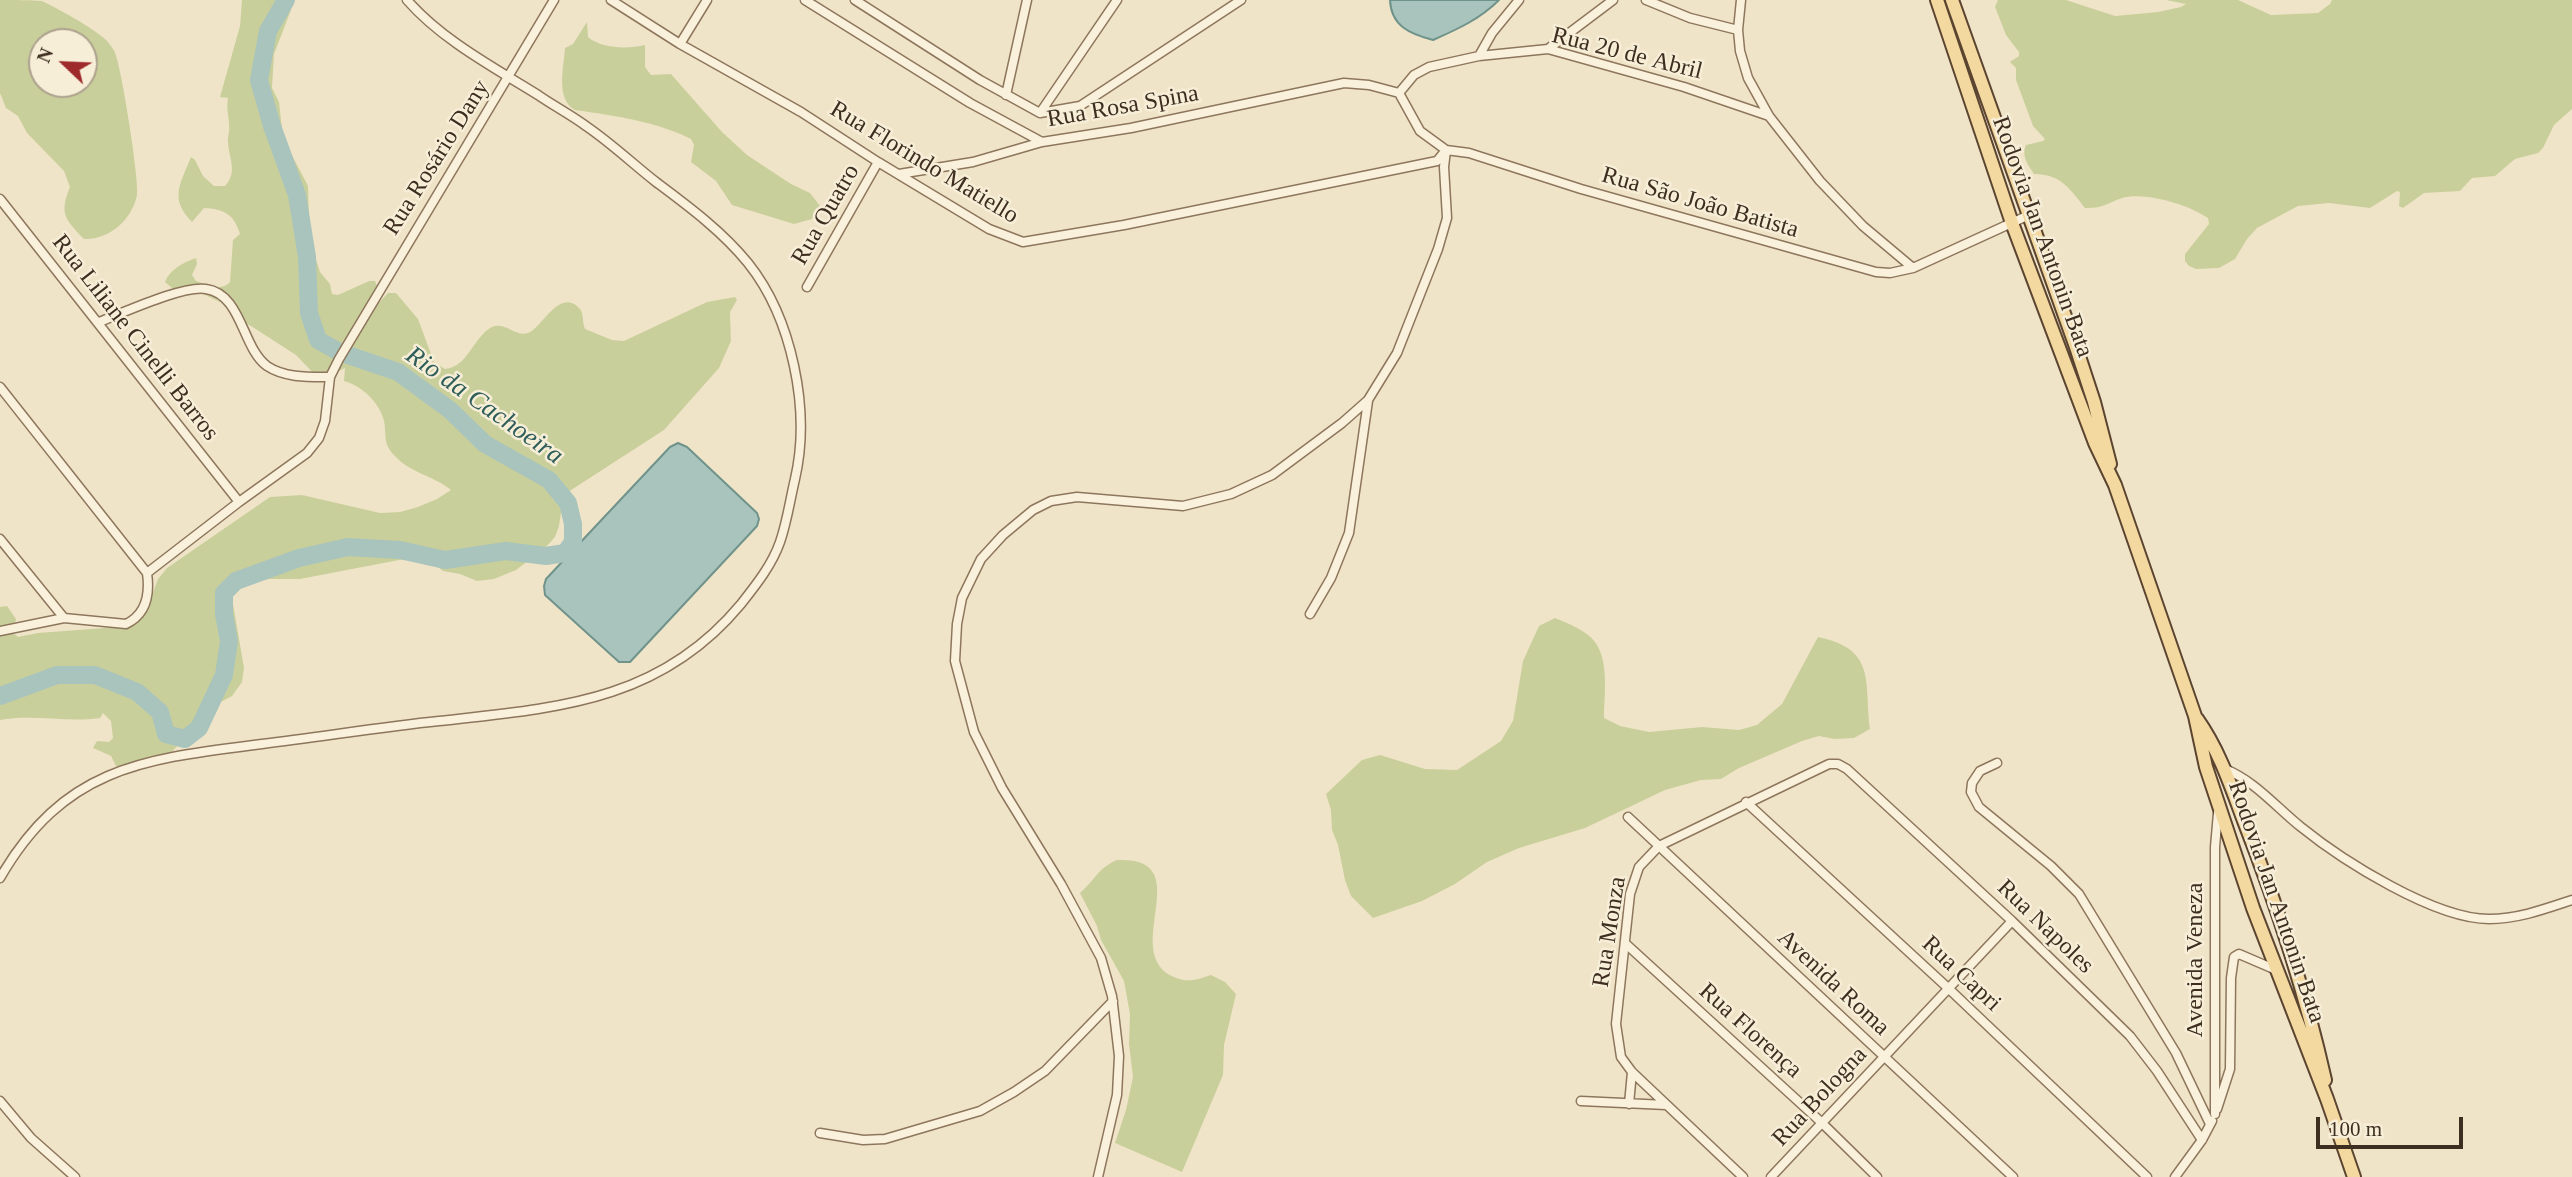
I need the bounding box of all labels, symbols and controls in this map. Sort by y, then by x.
street label: Rua 20 de Abril [1549,21,1705,87]
north arrow [28,28,98,98]
text: N [33,45,57,66]
street label: Rua Rosário Dany [378,75,496,241]
street label: Rua Rosa Spina [1045,80,1201,134]
street label: Rua Florindo Matiello [825,95,1023,231]
street label: Rodovia Jan Antonin Bata [1985,113,2099,361]
street label: Rua Quatro [786,160,866,270]
street label: Rua São João Batista [1598,161,1802,245]
street label: Rua Liliane Cinelli Barros [45,229,225,447]
water label: Rio da Cachoeira [399,340,569,472]
street label: Rodovia Jan Antonin Bata [2221,777,2331,1027]
street label: Rua Napoles [1991,874,2099,980]
street label: Rua Monza [1587,875,1633,989]
street label: Avenida Veneza [2182,883,2210,1037]
street label: Avenida Roma [1771,924,1895,1042]
street label: Rua Capri [1915,930,2007,1018]
street label: Rua Florença [1693,977,1807,1085]
street label: Rua Bologna [1767,1041,1873,1153]
scale bar [2320,1104,2467,1148]
text: 100 m [2329,1117,2382,1141]

